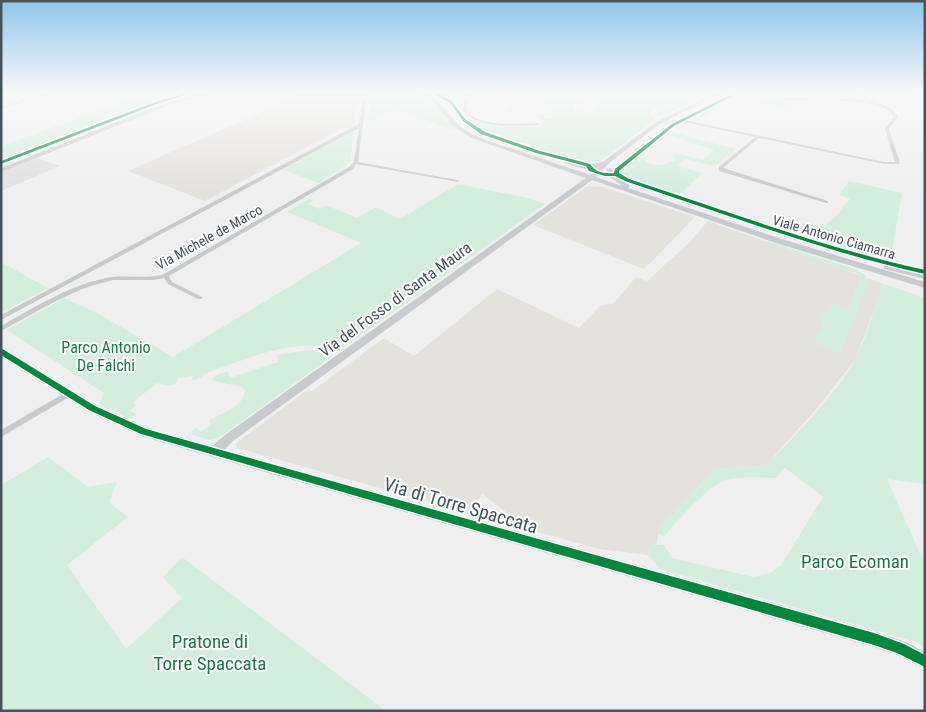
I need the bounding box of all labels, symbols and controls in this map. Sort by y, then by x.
street label: Via Michele de Marco [153,201,265,273]
street label: Viale Antonio Ciamarra [771,212,897,262]
street label: Via del Fosso di Santa Maura [316,238,475,361]
park label: Parco Antonio De Falchi [61,338,151,375]
street label: Via di Torre Spaccata [381,472,541,538]
park label: Parco Ecoman [801,550,909,573]
park label: Pratone di Torre Spaccata [154,630,266,675]

